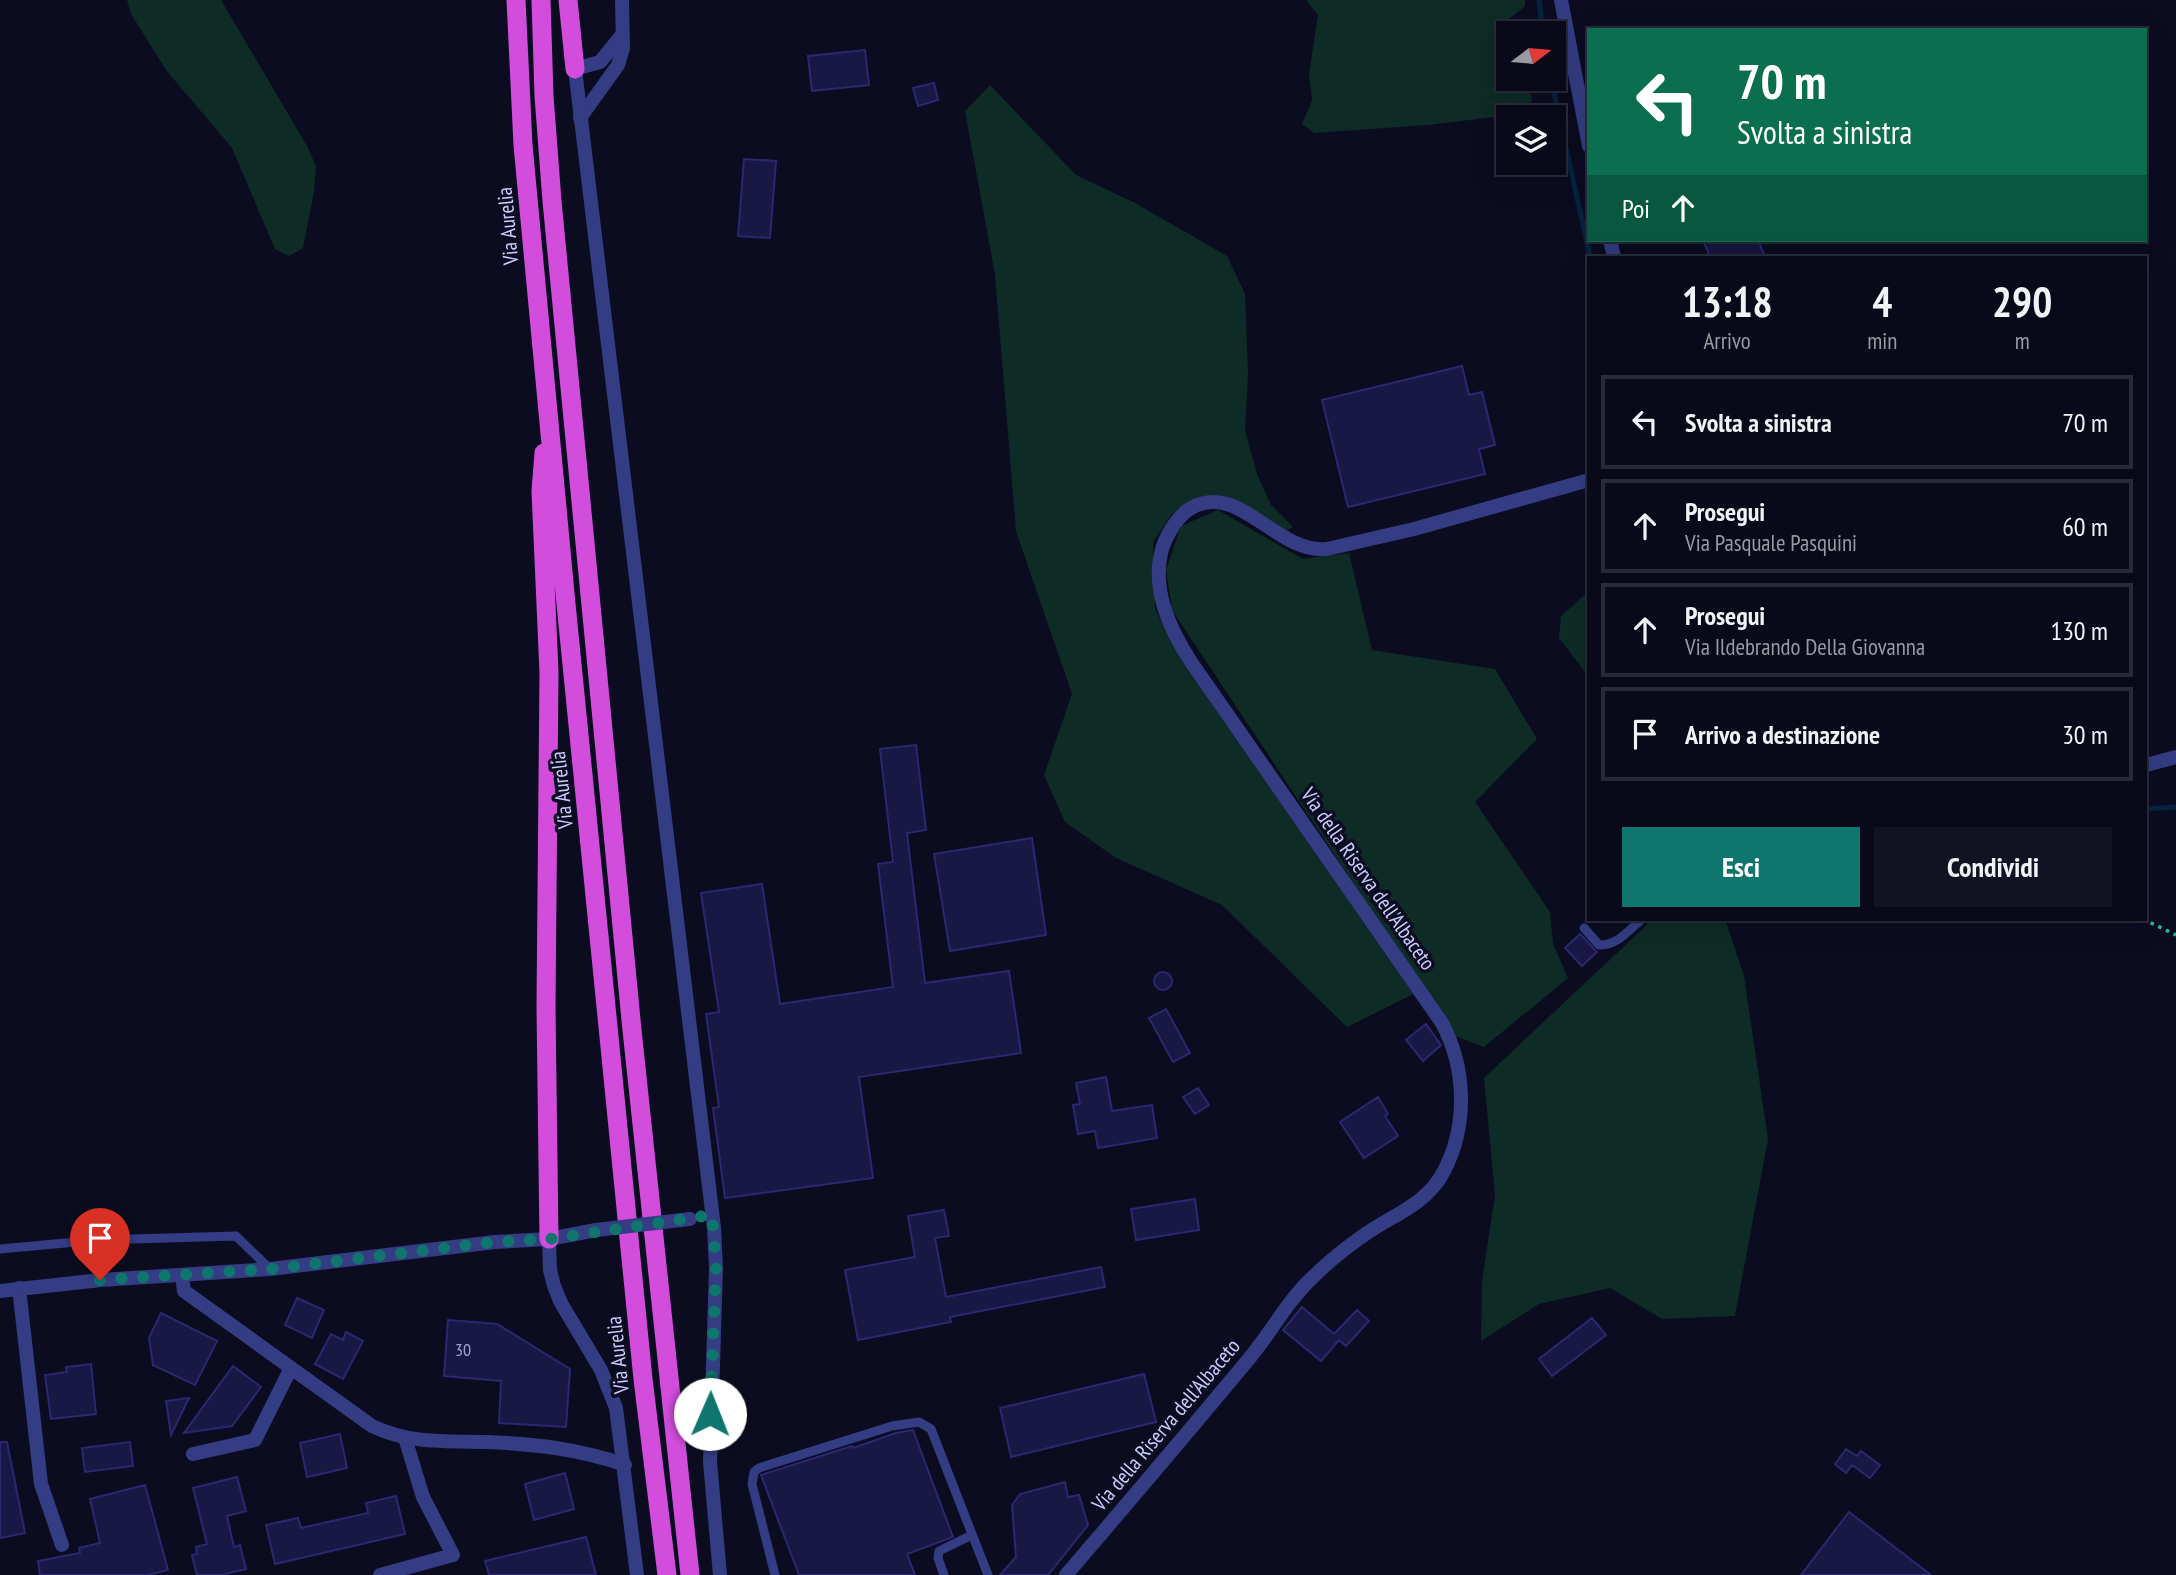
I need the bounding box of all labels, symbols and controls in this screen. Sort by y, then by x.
north arrow [1496,21,1566,91]
map controls [1496,21,1566,175]
text: 70 m [1737,49,1826,113]
icon: left [1622,56,1713,147]
button: layers [1496,105,1566,175]
text: Svolta a sinistra [1737,111,1912,153]
street label: Via Aurelia [491,186,524,267]
icon: ahead [1664,189,1702,227]
text: Poi [1622,192,1650,225]
text: 13:18 [1682,274,1773,329]
text: 4 [1872,274,1892,329]
text: 290 [1992,274,2052,329]
text: Arrivo [1703,326,1751,355]
text: min [1867,326,1897,355]
text: m [2015,326,2030,355]
icon: left [1626,403,1664,441]
text: Svolta a sinistra [1685,406,1832,439]
text: 70 m [2062,406,2108,439]
text: Prosegui [1685,495,1765,528]
icon: ahead [1626,507,1664,545]
text: 60 m [2062,510,2108,543]
text: Via Pasquale Pasquini [1685,528,1857,557]
text: Prosegui [1685,599,1765,632]
icon: ahead [1626,611,1664,649]
text: 130 m [2050,614,2108,647]
text: Via Ildebrando Della Giovanna [1685,632,1925,661]
icon: arrive [1626,715,1664,753]
text: Arrivo a destinazione [1685,718,1880,751]
text: 30 m [2062,718,2108,751]
street label: Via Aurelia [544,750,579,831]
street label: Via della Riserva dell'Albaceto [1295,781,1442,975]
button: Esci [1622,827,1860,907]
button: Condividi [1874,827,2112,907]
pin [70,1208,130,1280]
icon: arrive [81,1219,119,1257]
street label: Via Aurelia [600,1315,635,1396]
street label: Via della Riserva dell'Albaceto [1085,1333,1246,1517]
house number: 30 [455,1338,471,1361]
position arrow [673,1377,747,1451]

